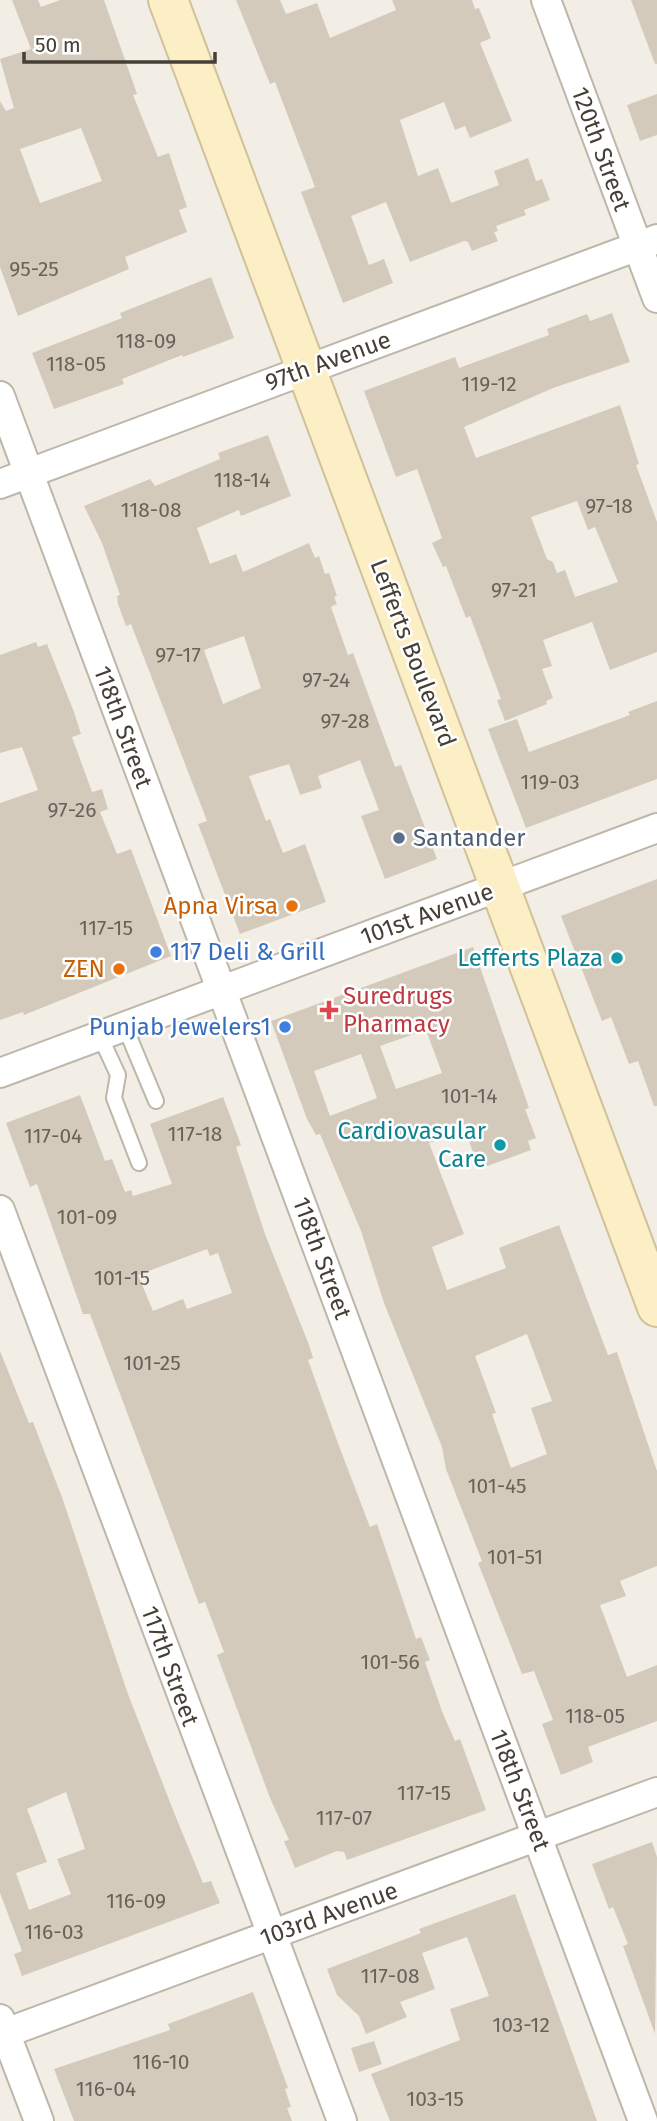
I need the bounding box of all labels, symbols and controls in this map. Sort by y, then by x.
scale bar [24,21,215,65]
text: 50 m [35,32,81,58]
street label: 120th Street [566,83,636,215]
house number: 95-25 [9,256,59,282]
street label: 97th Avenue [261,325,395,397]
house number: 118-09 [116,328,176,354]
house number: 118-05 [46,351,106,377]
house number: 119-12 [461,371,517,397]
house number: 118-14 [214,467,270,493]
house number: 97-18 [585,493,633,519]
house number: 118-08 [120,497,182,523]
street label: Lefferts Boulevard [364,555,462,751]
house number: 97-21 [491,577,537,603]
house number: 97-17 [155,642,201,668]
street label: 118th Street [88,662,158,792]
house number: 97-24 [302,667,350,693]
house number: 97-28 [320,708,370,734]
house number: 119-03 [520,769,580,795]
house number: 97-26 [48,797,96,823]
place label: Santander [413,824,526,852]
marker: Santander [391,830,407,846]
street label: 101st Avenue [357,877,497,951]
place label: Apna Virsa [163,892,278,920]
marker: Apna Virsa [284,898,300,914]
house number: 117-15 [79,915,133,941]
place label: 117 Deli & Grill [170,938,325,966]
marker: 117 Deli & Grill [148,944,164,960]
place label: Lefferts Plaza [457,944,603,972]
marker: Lefferts Plaza [609,950,625,966]
place label: ZEN [63,955,105,983]
marker: ZEN [111,961,127,977]
place label: Suredrugs Pharmacy [343,982,453,1038]
marker: Suredrugs Pharmacy [321,1002,337,1018]
place label: Punjab Jewelers1 [89,1013,271,1041]
marker: Punjab Jewelers1 [277,1019,293,1035]
house number: 101-14 [441,1083,497,1109]
place label: Cardiovasular Care [338,1117,487,1173]
house number: 117-18 [168,1121,222,1147]
house number: 117-04 [24,1123,82,1149]
marker: Cardiovasular Care [492,1137,508,1153]
street label: 118th Street [287,1193,357,1323]
house number: 101-09 [57,1204,117,1230]
house number: 101-15 [94,1265,150,1291]
house number: 101-25 [123,1350,181,1376]
house number: 101-45 [467,1473,527,1499]
house number: 101-51 [487,1544,543,1570]
street label: 117th Street [135,1602,205,1730]
house number: 101-56 [360,1649,420,1675]
house number: 118-05 [565,1703,625,1729]
street label: 118th Street [484,1725,556,1855]
house number: 117-15 [397,1780,451,1806]
house number: 117-07 [316,1805,372,1831]
street label: 103rd Avenue [256,1876,402,1952]
house number: 116-09 [106,1888,166,1914]
house number: 116-03 [24,1919,84,1945]
house number: 117-08 [361,1963,419,1989]
house number: 103-12 [492,2012,550,2038]
house number: 116-10 [133,2049,189,2075]
house number: 116-04 [76,2076,136,2102]
house number: 103-15 [406,2086,464,2112]

